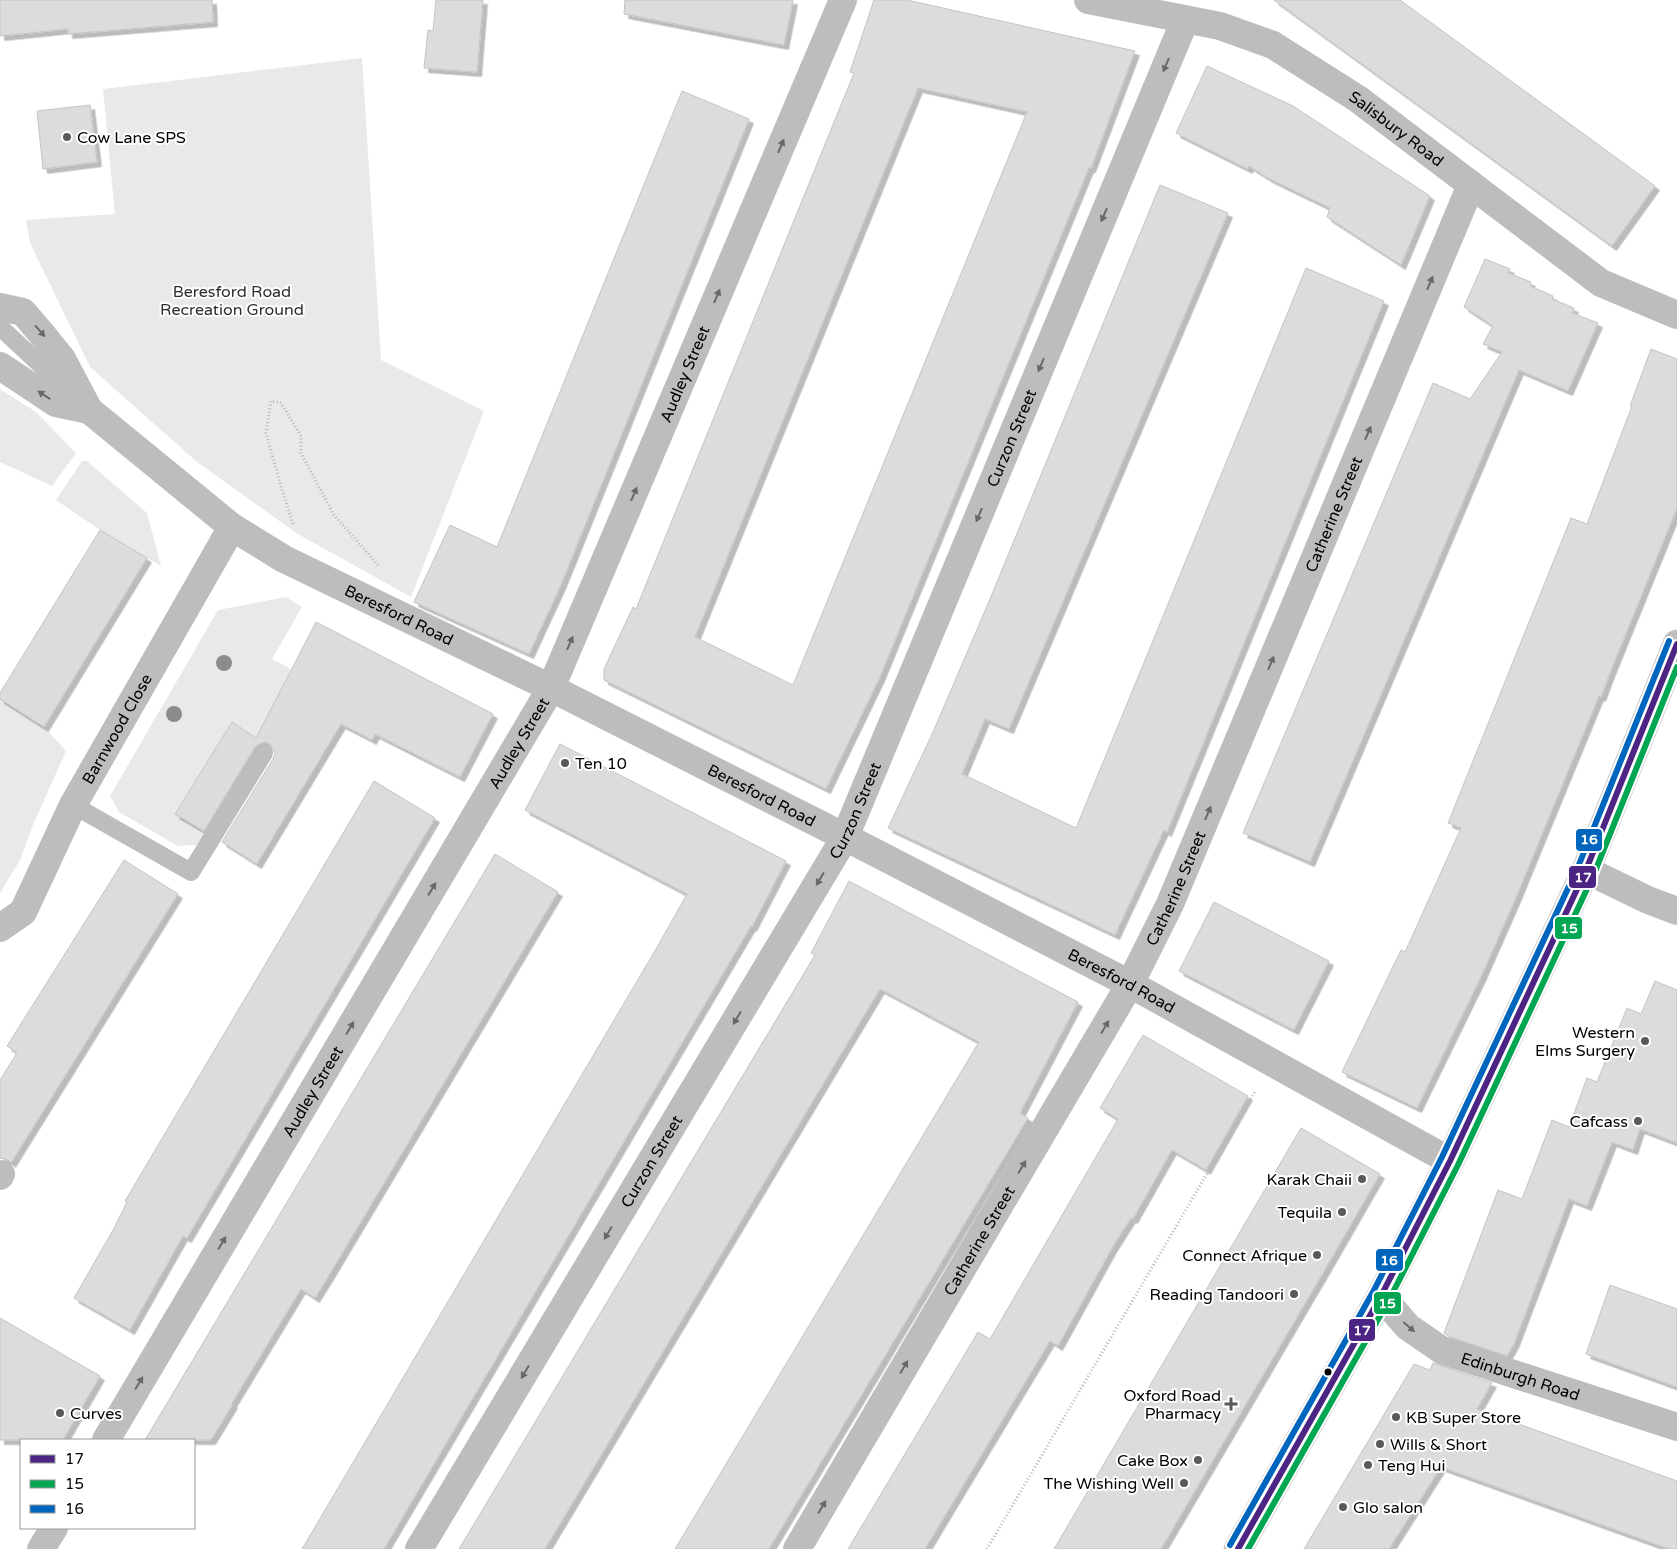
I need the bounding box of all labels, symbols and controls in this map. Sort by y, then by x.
one-way arrow [1162,58,1170,72]
street label: Salisbury Road [1345,87,1447,171]
place label: Cow Lane SPS [77,128,186,148]
marker: Cow Lane SPS [61,131,73,143]
one-way arrow [777,138,785,153]
one-way arrow [1099,208,1107,222]
one-way arrow [1427,276,1435,290]
park label: Beresford Road Recreation Ground [160,282,304,320]
one-way arrow [714,289,722,303]
street label: Audley Street [656,323,715,426]
one-way arrow [34,324,45,337]
one-way arrow [1037,358,1045,372]
street label: Curzon Street [983,386,1041,490]
one-way arrow [37,390,50,399]
one-way arrow [1364,425,1372,440]
street label: Catherine Street [1301,454,1367,575]
one-way arrow [630,487,638,501]
one-way arrow [975,508,983,523]
street label: Beresford Road [341,581,456,650]
one-way arrow [566,635,574,650]
one-way arrow [1268,656,1276,670]
street label: Barnwood Close [78,671,157,788]
street label: Audley Street [485,694,554,793]
place label: Ten 10 [575,754,627,774]
marker: Ten 10 [559,757,571,769]
street label: Curzon Street [825,759,886,863]
street label: Beresford Road [704,760,819,831]
one-way arrow [1205,806,1213,820]
street label: Catherine Street [1142,828,1211,949]
line badge: 16 [1575,828,1603,852]
text: 16 [1580,831,1598,848]
line badge: 17 [1568,865,1597,889]
text: 17 [1574,869,1592,886]
one-way arrow [816,872,825,885]
one-way arrow [428,882,437,895]
line badge: 15 [1554,916,1583,940]
text: 15 [1560,920,1578,937]
street label: Beresford Road [1064,945,1178,1018]
one-way arrow [732,1012,741,1025]
one-way arrow [1100,1020,1109,1033]
one-way arrow [345,1022,354,1035]
place label: Western Elms Surgery [1535,1023,1635,1061]
marker: Western Elms Surgery [1639,1035,1651,1047]
street label: Audley Street [278,1043,348,1141]
street label: Curzon Street [617,1112,687,1212]
place label: Cafcass [1570,1112,1628,1132]
marker: Cafcass [1632,1115,1644,1127]
one-way arrow [1018,1160,1027,1173]
place label: Karak Chaii [1266,1170,1352,1190]
marker: Karak Chaii [1356,1173,1368,1185]
street label: Catherine Street [940,1183,1020,1299]
place label: Tequila [1277,1203,1332,1223]
marker: Tequila [1336,1206,1348,1218]
one-way arrow [604,1226,613,1239]
one-way arrow [218,1237,227,1250]
place label: Connect Afrique [1182,1246,1307,1266]
line badge: 16 [1375,1248,1404,1272]
marker: Connect Afrique [1311,1249,1323,1261]
text: 16 [1380,1252,1398,1269]
place label: Reading Tandoori [1150,1285,1284,1305]
marker: Reading Tandoori [1288,1288,1300,1300]
line badge: 15 [1373,1291,1402,1315]
text: 15 [1378,1295,1396,1312]
line badge: 17 [1348,1318,1376,1342]
one-way arrow [1403,1321,1416,1332]
text: 17 [1353,1322,1371,1339]
street label: Edinburgh Road [1458,1348,1582,1406]
one-way arrow [900,1360,909,1374]
one-way arrow [521,1366,530,1379]
unlabelled marker [1323,1367,1333,1377]
one-way arrow [135,1377,144,1390]
place label: Oxford Road Pharmacy [1123,1386,1221,1424]
marker: Oxford Road Pharmacy [1225,1398,1237,1410]
place label: Curves [70,1404,122,1424]
marker: Curves [54,1407,66,1419]
place label: KB Super Store [1406,1408,1521,1428]
marker: KB Super Store [1390,1411,1402,1423]
place label: Wills & Short [1390,1435,1487,1455]
marker: Wills & Short [1374,1438,1386,1450]
legend [20,1439,195,1529]
text: 17 [65,1450,84,1468]
place label: Cake Box [1117,1451,1188,1471]
marker: Cake Box [1192,1454,1204,1466]
place label: Teng Hui [1378,1456,1445,1476]
marker: Teng Hui [1362,1459,1374,1471]
place label: The Wishing Well [1044,1474,1174,1494]
text: 15 [65,1475,84,1493]
marker: The Wishing Well [1178,1477,1190,1489]
place label: Glo salon [1353,1498,1423,1518]
text: 16 [65,1500,84,1518]
one-way arrow [817,1500,826,1514]
marker: Glo salon [1337,1501,1349,1513]

